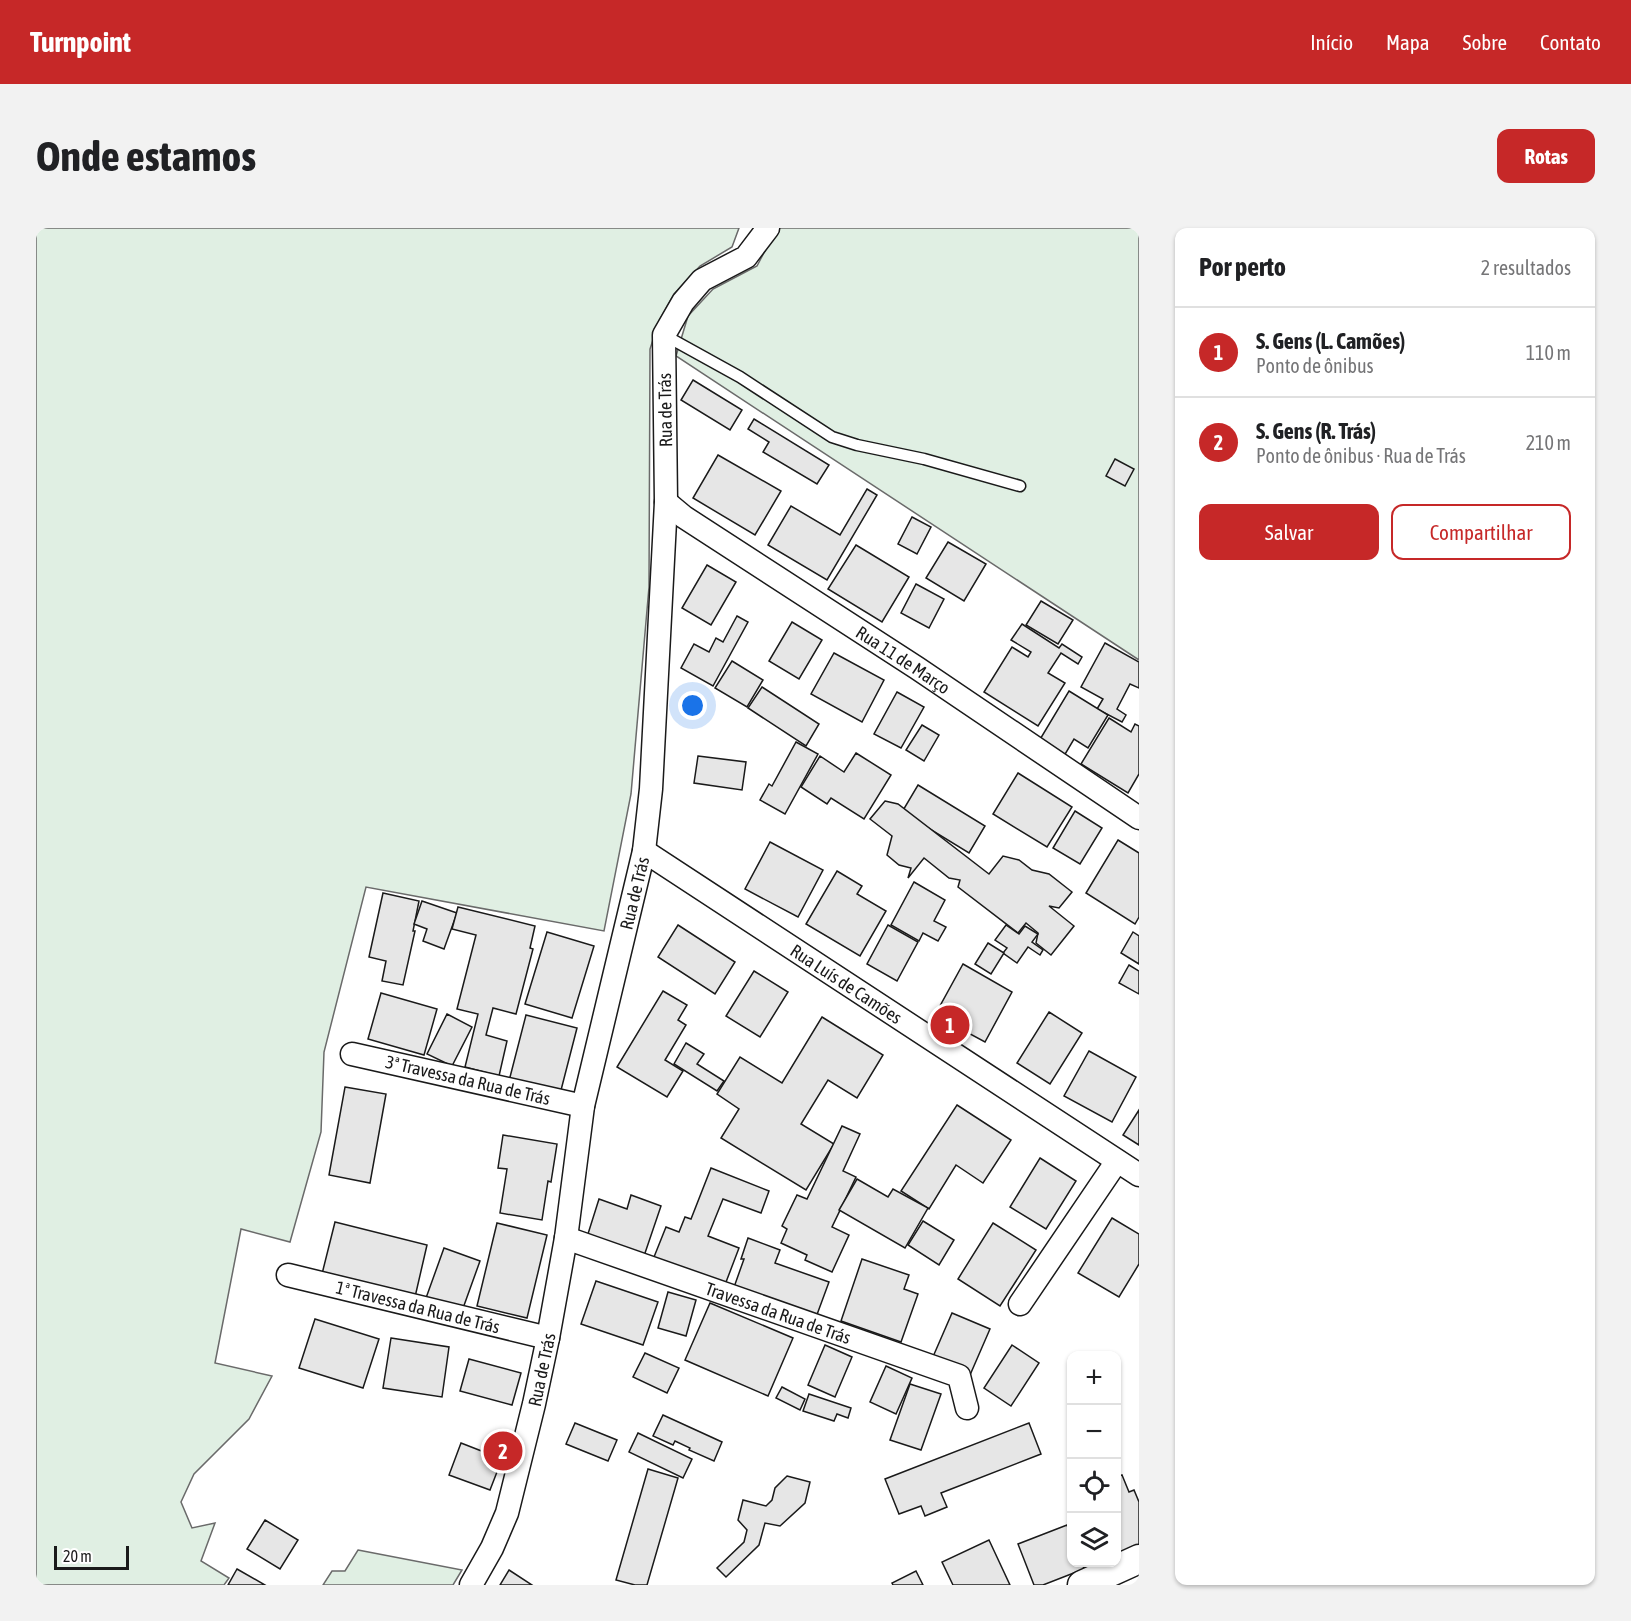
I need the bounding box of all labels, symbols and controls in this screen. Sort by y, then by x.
text: Turnpoint [30,26,131,58]
text: Início [1310,30,1353,54]
text: Mapa [1386,30,1430,54]
text: Sobre [1463,30,1507,54]
text: Contato [1540,30,1601,54]
button: Rotas [1497,129,1595,183]
text: Onde estamos [36,132,256,180]
text: Por perto [1199,252,1286,282]
text: 2 resultados [1481,256,1571,279]
text: S. Gens (L. Camões) [1256,328,1405,354]
text: 1 [1214,341,1223,364]
text: 110 m [1526,341,1571,364]
text: Ponto de ônibus [1256,354,1374,377]
street label: Rua de Trás [654,373,676,447]
text: S. Gens (R. Trás) [1256,418,1376,444]
text: 2 [1214,431,1223,454]
text: 210 m [1526,431,1571,454]
text: Ponto de ônibus · Rua de Trás [1256,444,1466,467]
button: Salvar [1199,504,1379,560]
button: Compartilhar [1391,504,1571,560]
street label: Rua 11 de Março [852,621,954,698]
your location [678,691,707,720]
street label: Rua de Trás [615,855,653,932]
street label: Rua Luís de Camões [787,939,906,1028]
pin: 1 [930,1002,970,1048]
street label: 3ª Travessa da Rua de Trás [384,1051,552,1109]
street label: 1ª Travessa da Rua de Trás [334,1276,502,1338]
street label: Travessa da Rua de Trás [703,1277,854,1348]
street label: Rua de Trás [523,1331,559,1408]
map controls [1067,1351,1121,1567]
button: + [1067,1351,1121,1405]
button: − [1067,1405,1121,1459]
pin: 2 [484,1428,522,1474]
button: locate [1067,1459,1121,1513]
button: layers [1067,1513,1121,1567]
scale bar [54,1543,129,1570]
text: 20 m [63,1547,92,1565]

